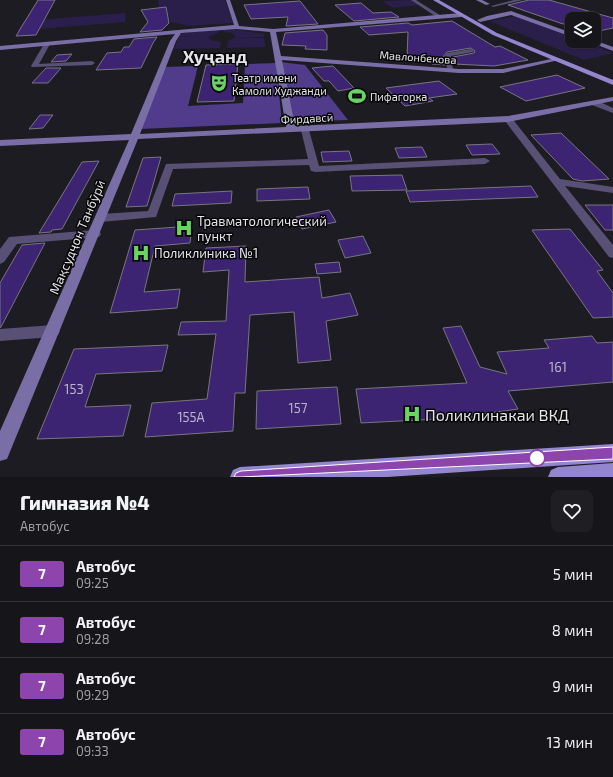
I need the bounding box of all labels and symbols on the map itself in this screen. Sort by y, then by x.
district label: Хуҷанд [183,45,247,67]
street label: Мавлонбекова [379,48,457,66]
place label: Театр имени Камоли Худжанди [232,71,327,98]
theatre icon: Театр имени Камоли Худжанди [209,73,229,93]
sports icon: Пифагорка [347,86,367,106]
place label: Пифагорка [370,90,427,103]
street label: Фирдавсӣ [280,110,334,126]
street label: Мақсудҷон Танбӯрӣ [46,177,108,297]
place label: Травматологический пункт [197,213,327,244]
hospital icon: Травматологический пункт [174,218,194,238]
hospital icon: Поликлиника №1 [131,243,151,263]
place label: Поликлиника №1 [154,245,258,261]
house number: 161 [549,359,567,375]
house number: 153 [64,381,84,397]
house number: 157 [289,400,308,416]
hospital icon: Поликлинакаи ВКД [402,404,422,424]
place label: Поликлинакаи ВКД [425,405,569,424]
house number: 155А [177,409,205,425]
unlabelled marker [528,449,546,467]

